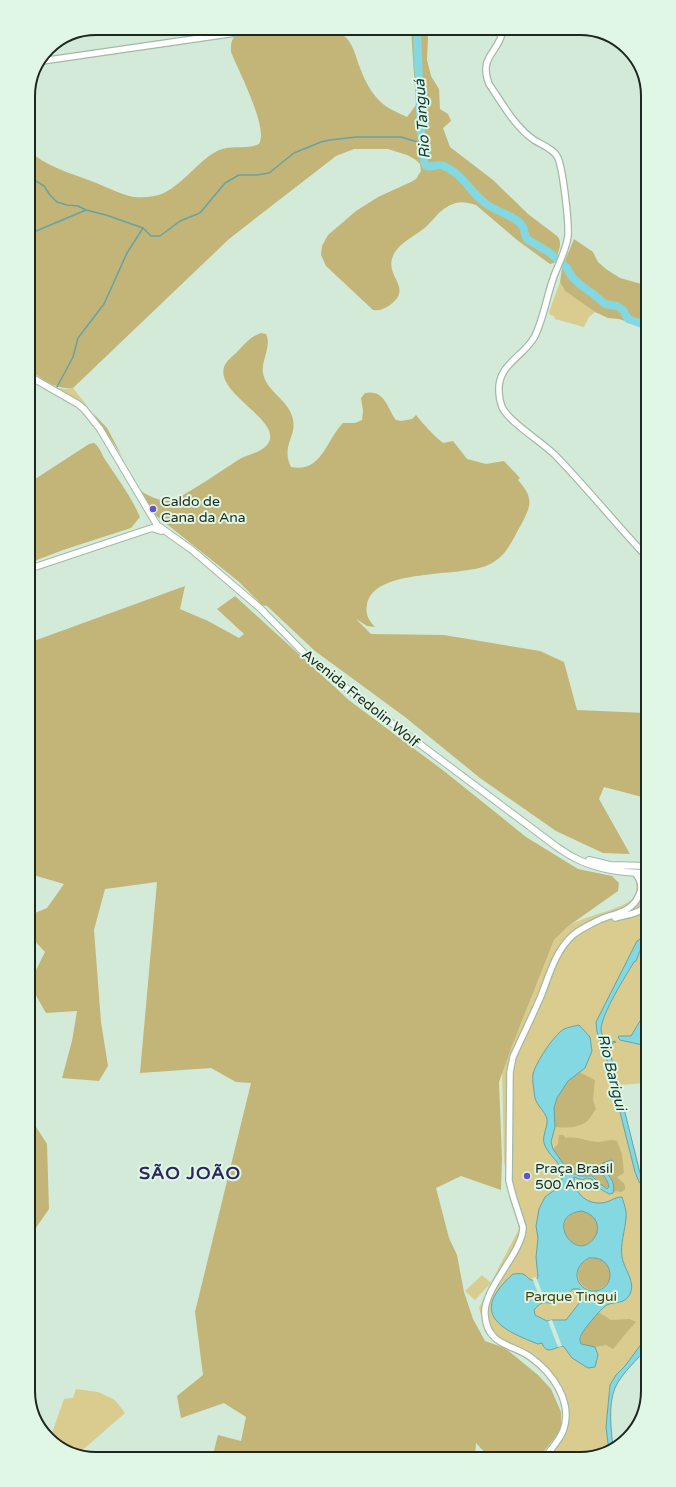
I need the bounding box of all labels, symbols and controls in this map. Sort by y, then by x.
water label: Rio Tanguá [410,78,434,160]
place label: Caldo de Cana da Ana [161,493,246,526]
marker: Caldo de Cana da Ana [148,504,158,514]
street label: Avenida Fredolin Wolf [299,646,423,751]
water label: Rio Barigui [594,1032,631,1114]
place label: Praça Brasil 500 Anos [535,1160,613,1193]
district label: SÃO JOÃO [139,1162,241,1184]
marker: Praça Brasil 500 Anos [522,1171,532,1181]
park label: Parque Tingui [525,1288,617,1305]

